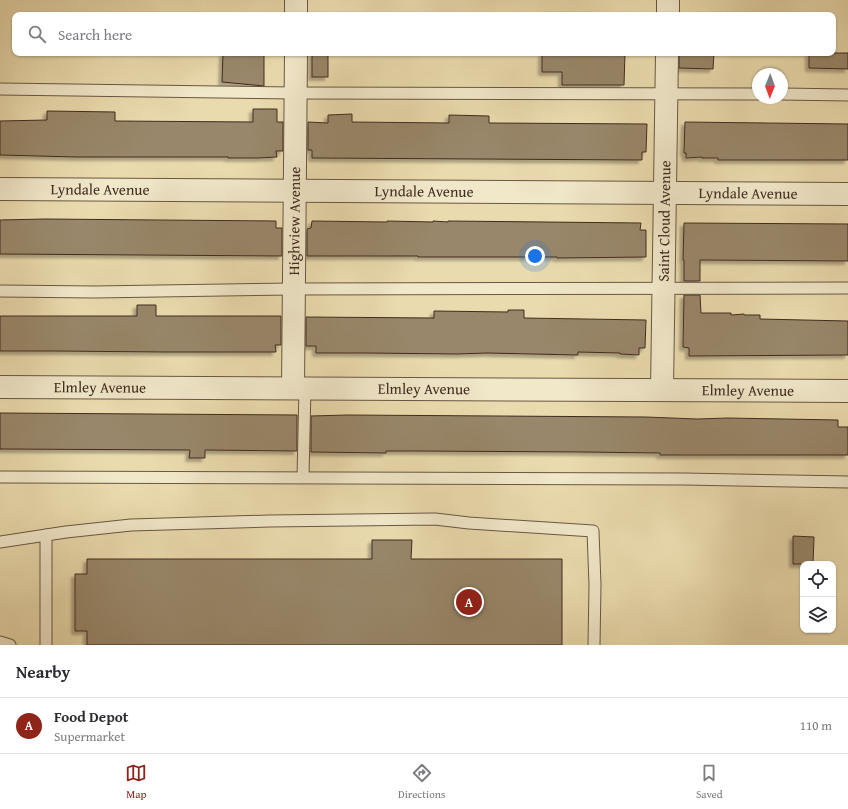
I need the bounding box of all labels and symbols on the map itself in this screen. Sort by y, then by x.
north arrow [752,68,788,104]
street label: Saint Cloud Avenue [653,160,675,282]
street label: Highview Avenue [283,166,305,276]
street label: Lyndale Avenue [50,178,150,200]
street label: Lyndale Avenue [374,180,474,202]
street label: Lyndale Avenue [698,182,798,204]
your location [525,246,545,266]
street label: Elmley Avenue [54,376,146,398]
street label: Elmley Avenue [378,378,470,399]
street label: Elmley Avenue [702,379,794,401]
pin: A [456,587,482,617]

